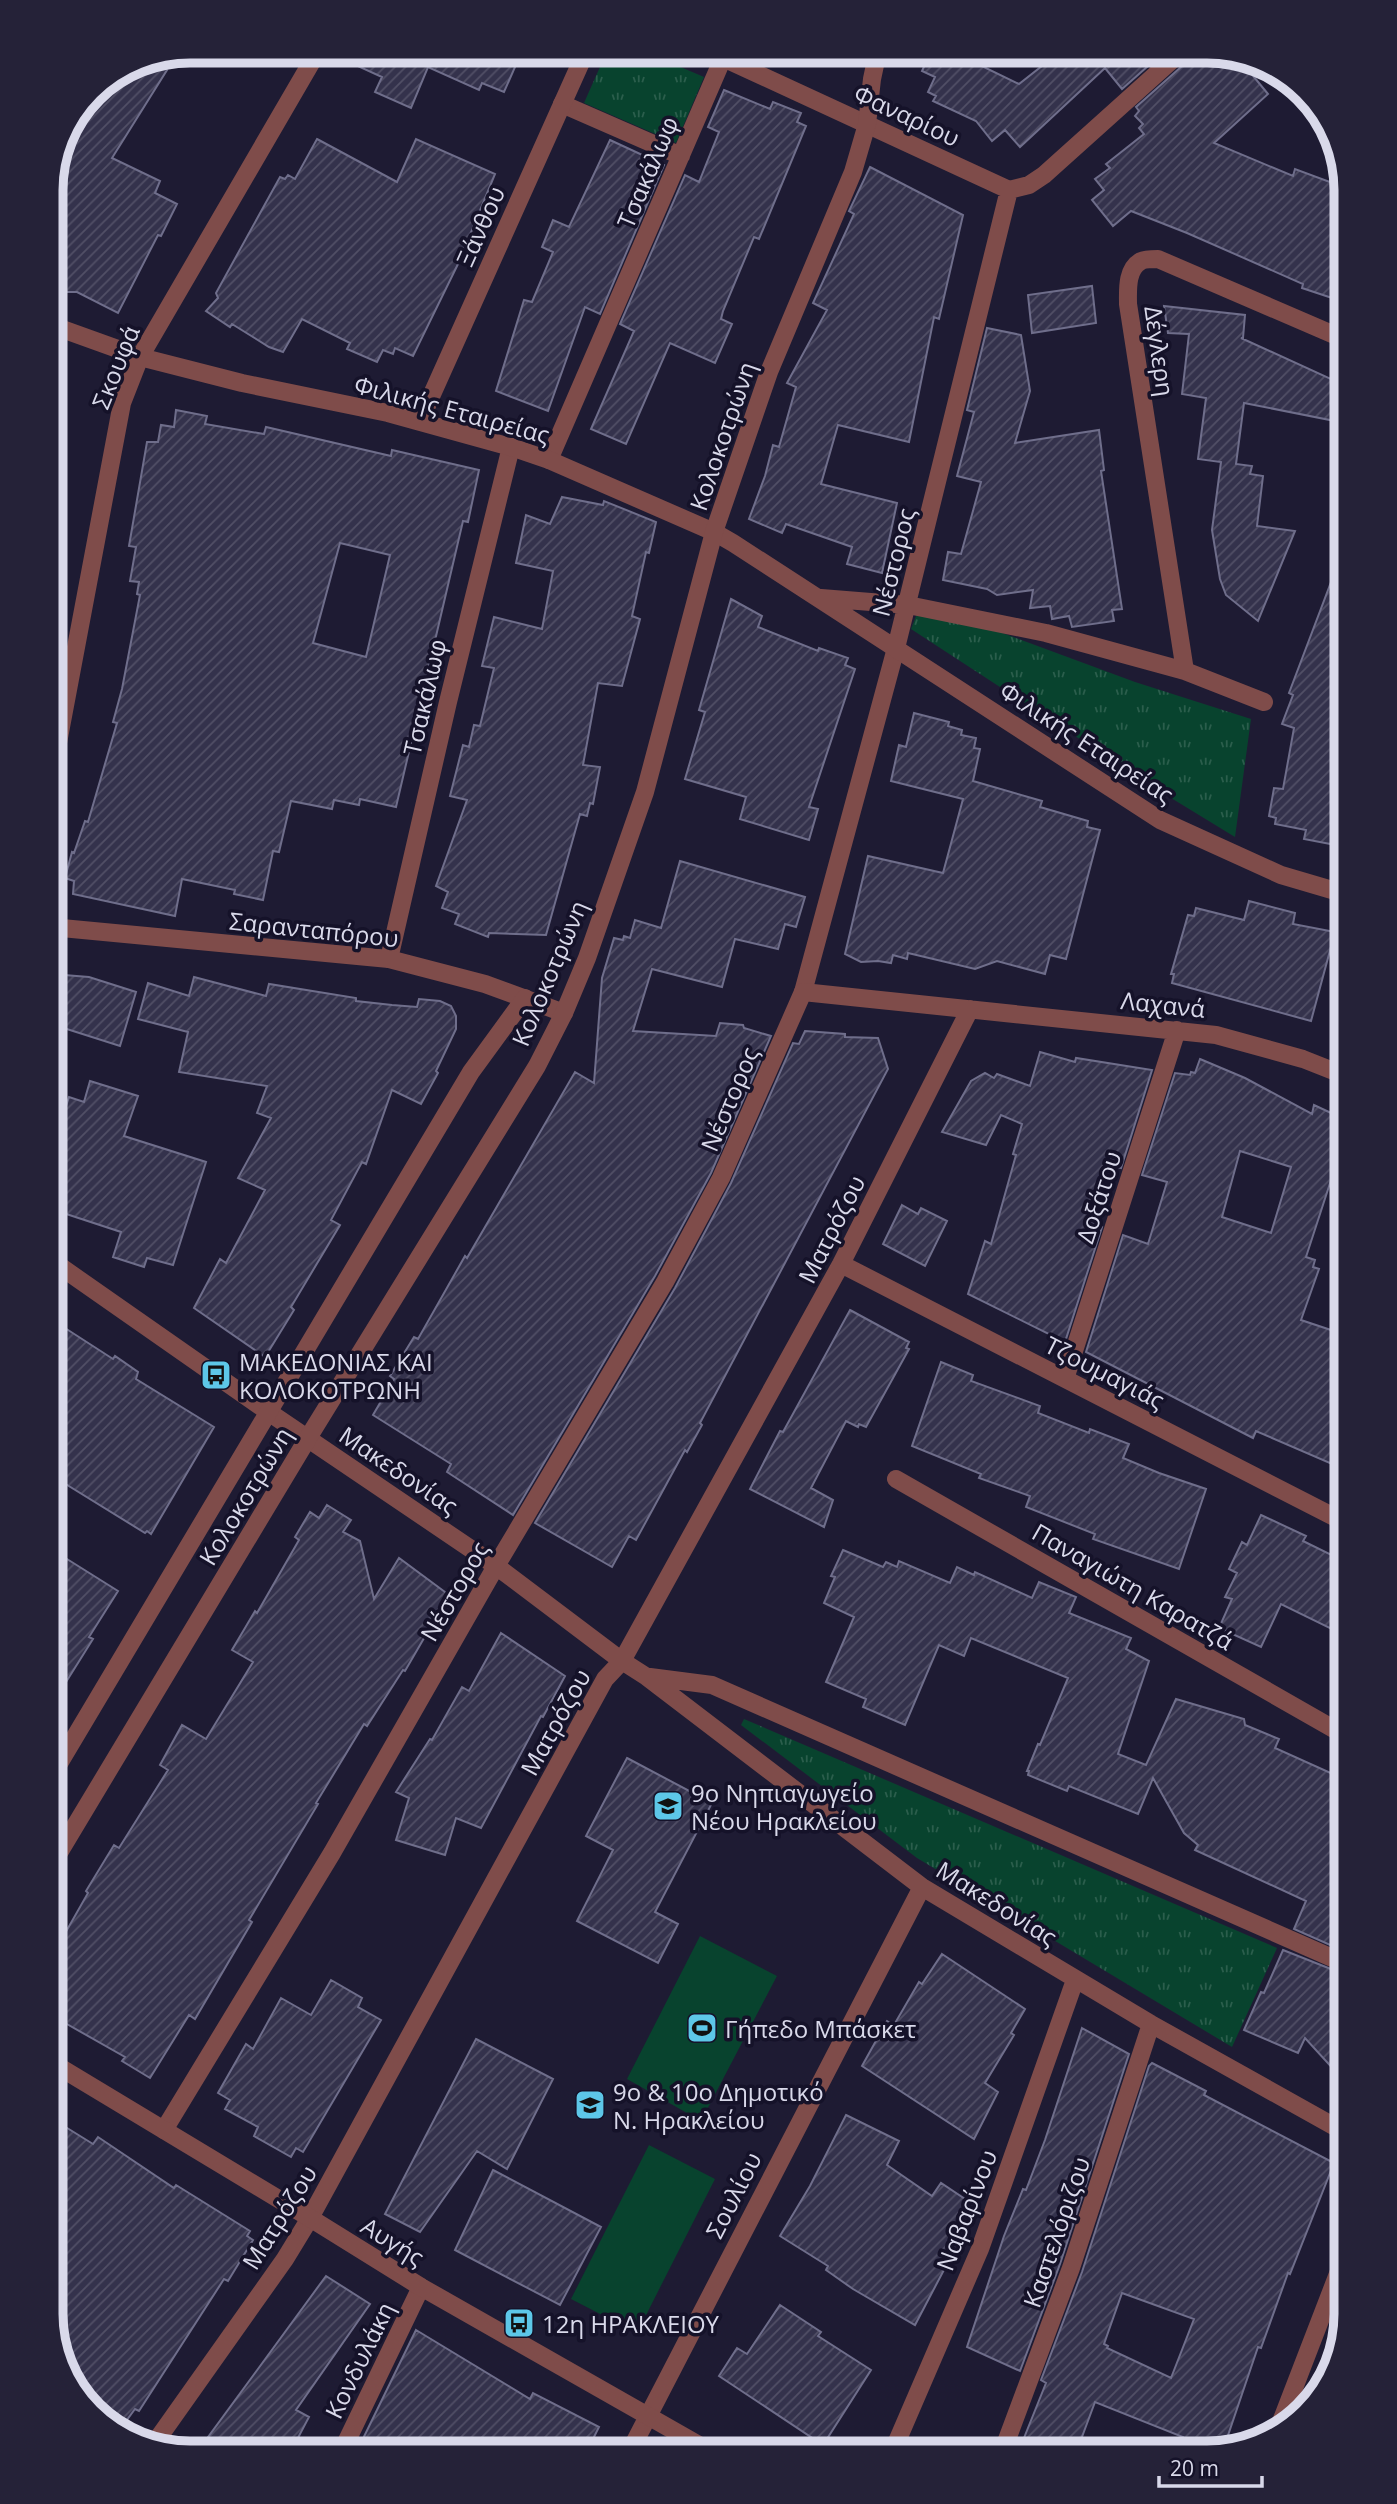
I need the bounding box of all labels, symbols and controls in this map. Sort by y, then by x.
street label: Φαναρίου [849,76,965,154]
street label: Τσακάλωφ [609,111,685,233]
street label: Ξάνθου [448,181,512,271]
street label: Δέγλερη [1137,304,1183,398]
street label: Σκουφά [83,320,147,414]
street label: Κολοκοτρώνη [681,357,763,515]
street label: Φιλικής Εταιρείας [351,367,553,451]
street label: Νέστορος [864,504,922,620]
street label: Τσακάλωφ [395,636,453,758]
street label: Φιλικής Εταιρείας [994,673,1180,811]
street label: Κολοκοτρώνη [503,895,595,1051]
street label: Σαρανταπόρου [228,904,400,954]
street label: Λαχανά [1119,983,1207,1025]
street label: Νέστορος [692,1042,766,1156]
street label: Δοξάτου [1068,1147,1128,1247]
street label: Ματρόζου [790,1169,872,1289]
street label: Τζουμαγιάς [1040,1328,1170,1416]
place label: ΜΑΚΕΔΟΝΙΑΣ ΚΑΙ ΚΟΛΟΚΟΤΡΩΝΗ [239,1345,433,1406]
bus stop icon: ΜΑΚΕΔΟΝΙΑΣ ΚΑΙ ΚΟΛΟΚΟΤΡΩΝΗ [199,1358,233,1392]
street label: Μακεδονίας [333,1418,465,1522]
street label: Κολοκοτρώνη [191,1421,299,1571]
street label: Παναγιώτη Καρατζά [1026,1515,1240,1657]
street label: Νέστορος [412,1535,496,1647]
street label: Ματρόζου [512,1663,598,1781]
place label: 9ο Νηπιαγωγείο Νέου Ηρακλείου [691,1776,877,1837]
school or university icon: 9ο Νηπιαγωγείο Νέου Ηρακλείου [651,1789,685,1823]
street label: Μακεδονίας [930,1853,1064,1953]
sports icon: Γήπεδο Μπάσκετ [685,2011,719,2045]
place label: Γήπεδο Μπάσκετ [725,2012,916,2045]
place label: 9ο & 10ο Δημοτικό Ν. Ηρακλείου [613,2075,824,2136]
school or university icon: 9ο & 10ο Δημοτικό Ν. Ηρακλείου [573,2088,607,2122]
street label: Ναβαρίνου [928,2145,1004,2275]
street label: Σουλίου [697,2146,769,2244]
street label: Καστελόριζου [1015,2152,1097,2312]
street label: Ματρόζου [234,2159,324,2275]
street label: Αυγής [355,2209,431,2273]
street label: Κονδυλάκη [317,2296,401,2424]
bus stop icon: 12η ΗΡΑΚΛΕΙΟΥ [502,2306,536,2340]
place label: 12η ΗΡΑΚΛΕΙΟΥ [542,2307,720,2340]
scale bar [1159,2444,1262,2488]
text: 20 m [1170,2454,1219,2482]

